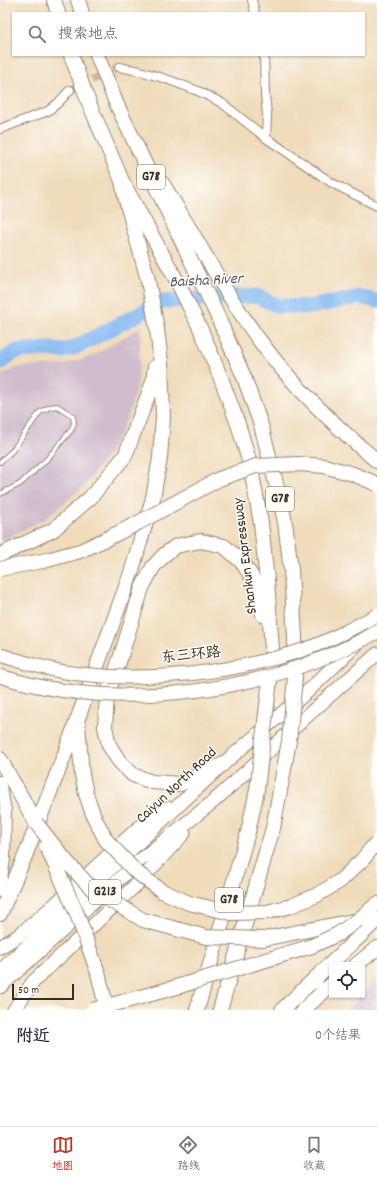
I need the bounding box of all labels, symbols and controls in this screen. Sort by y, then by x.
search box [12,12,365,56]
icon: search [26,23,48,45]
text: 搜索地点 [58,24,118,46]
road number: G78 [137,165,165,189]
water label: Baisha River [169,267,245,294]
road number: G78 [266,487,294,511]
street label: Shankun Expressway [228,496,264,616]
street label: 东三环路 [160,642,222,670]
street label: Caiyun North Road [132,743,222,829]
road number: G213 [89,880,121,904]
road number: G78 [215,888,243,912]
map controls [329,962,365,998]
button: locate [329,962,365,998]
scale bar [12,982,74,1001]
text: 50 m [18,983,39,999]
text: 附近 [16,1026,50,1050]
text: 0个结果 [315,1027,361,1046]
tab: 地图 [52,1134,74,1175]
tab: 路线 [177,1134,199,1175]
tab: 收藏 [303,1134,325,1175]

